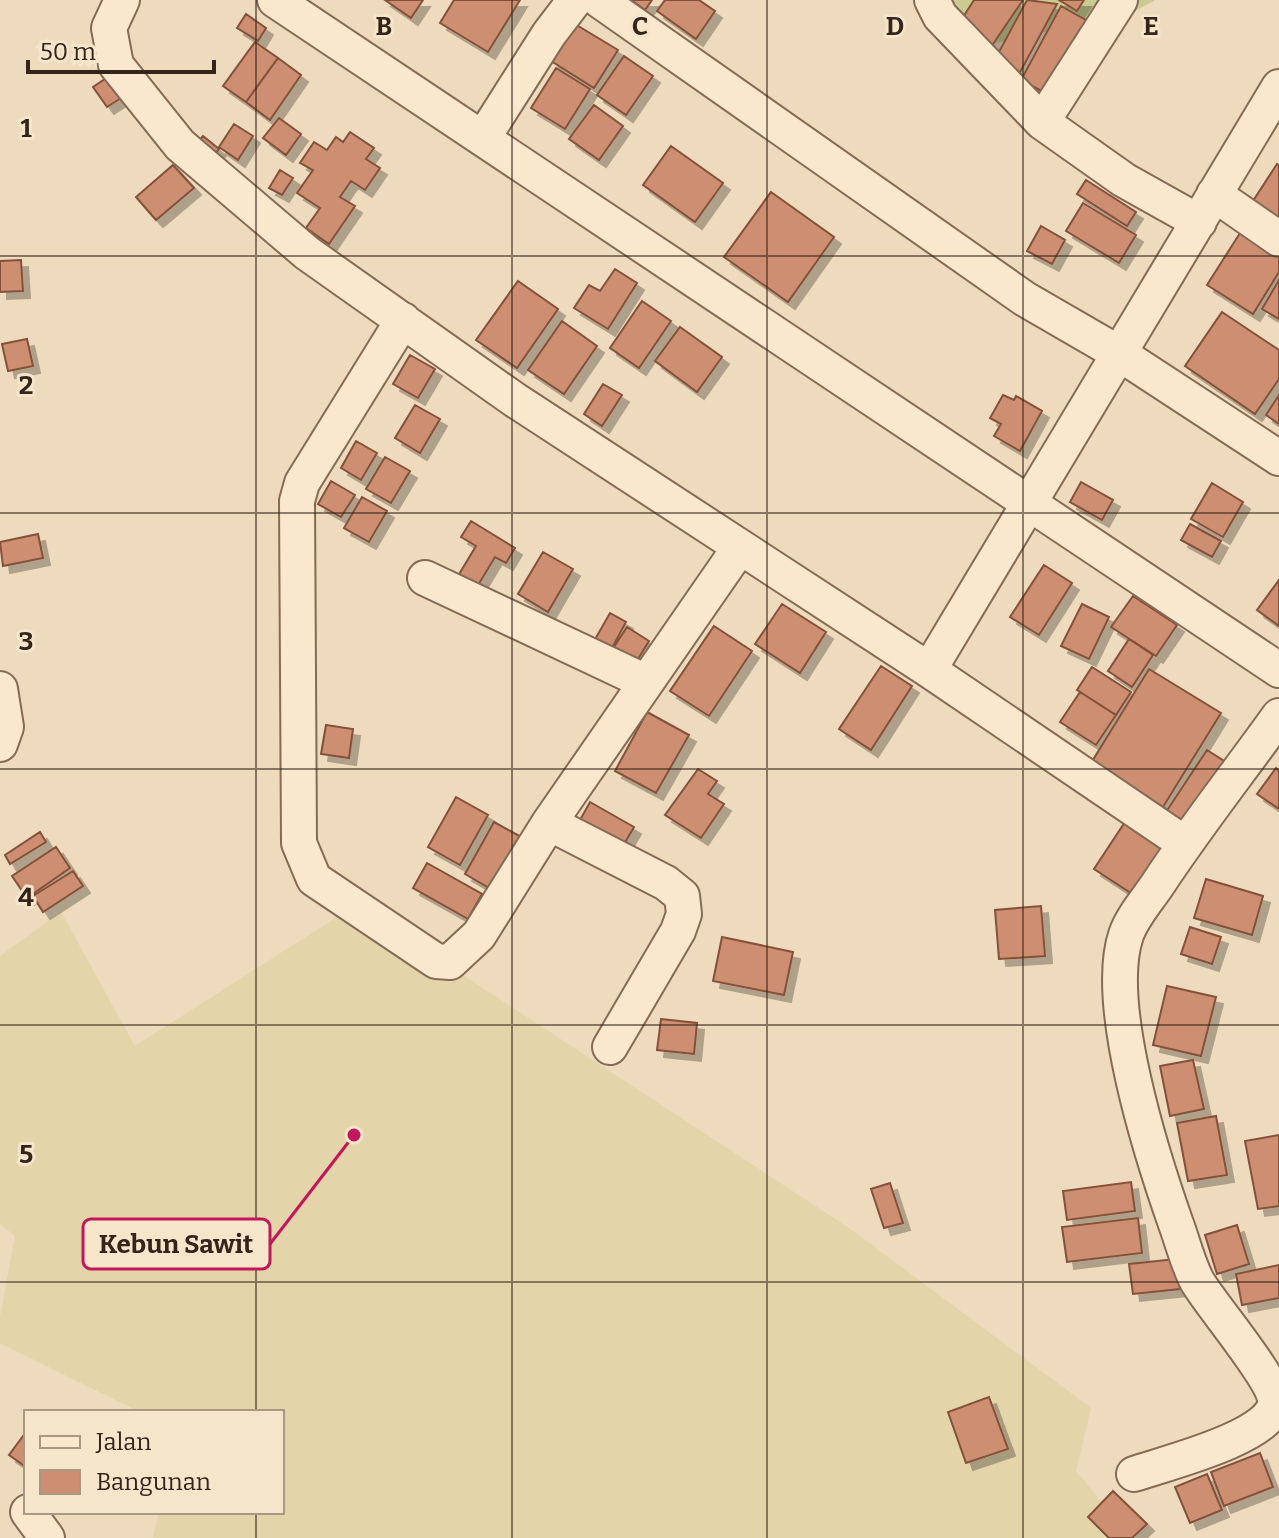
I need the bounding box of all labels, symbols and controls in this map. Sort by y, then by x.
text: B [376,11,392,42]
text: C [632,11,648,42]
text: D [886,11,904,42]
text: E [1143,11,1159,42]
scale bar [28,24,214,74]
text: 50 m [40,38,96,66]
text: 1 [20,113,32,144]
text: 2 [19,370,33,401]
text: 3 [19,626,33,657]
text: 4 [18,882,34,913]
text: 5 [19,1139,33,1170]
callout: Kebun Sawit [83,1219,270,1269]
text: Kebun Sawit [99,1229,254,1260]
legend [24,1410,284,1514]
text: Jalan [95,1428,151,1456]
text: Bangunan [96,1468,211,1496]

